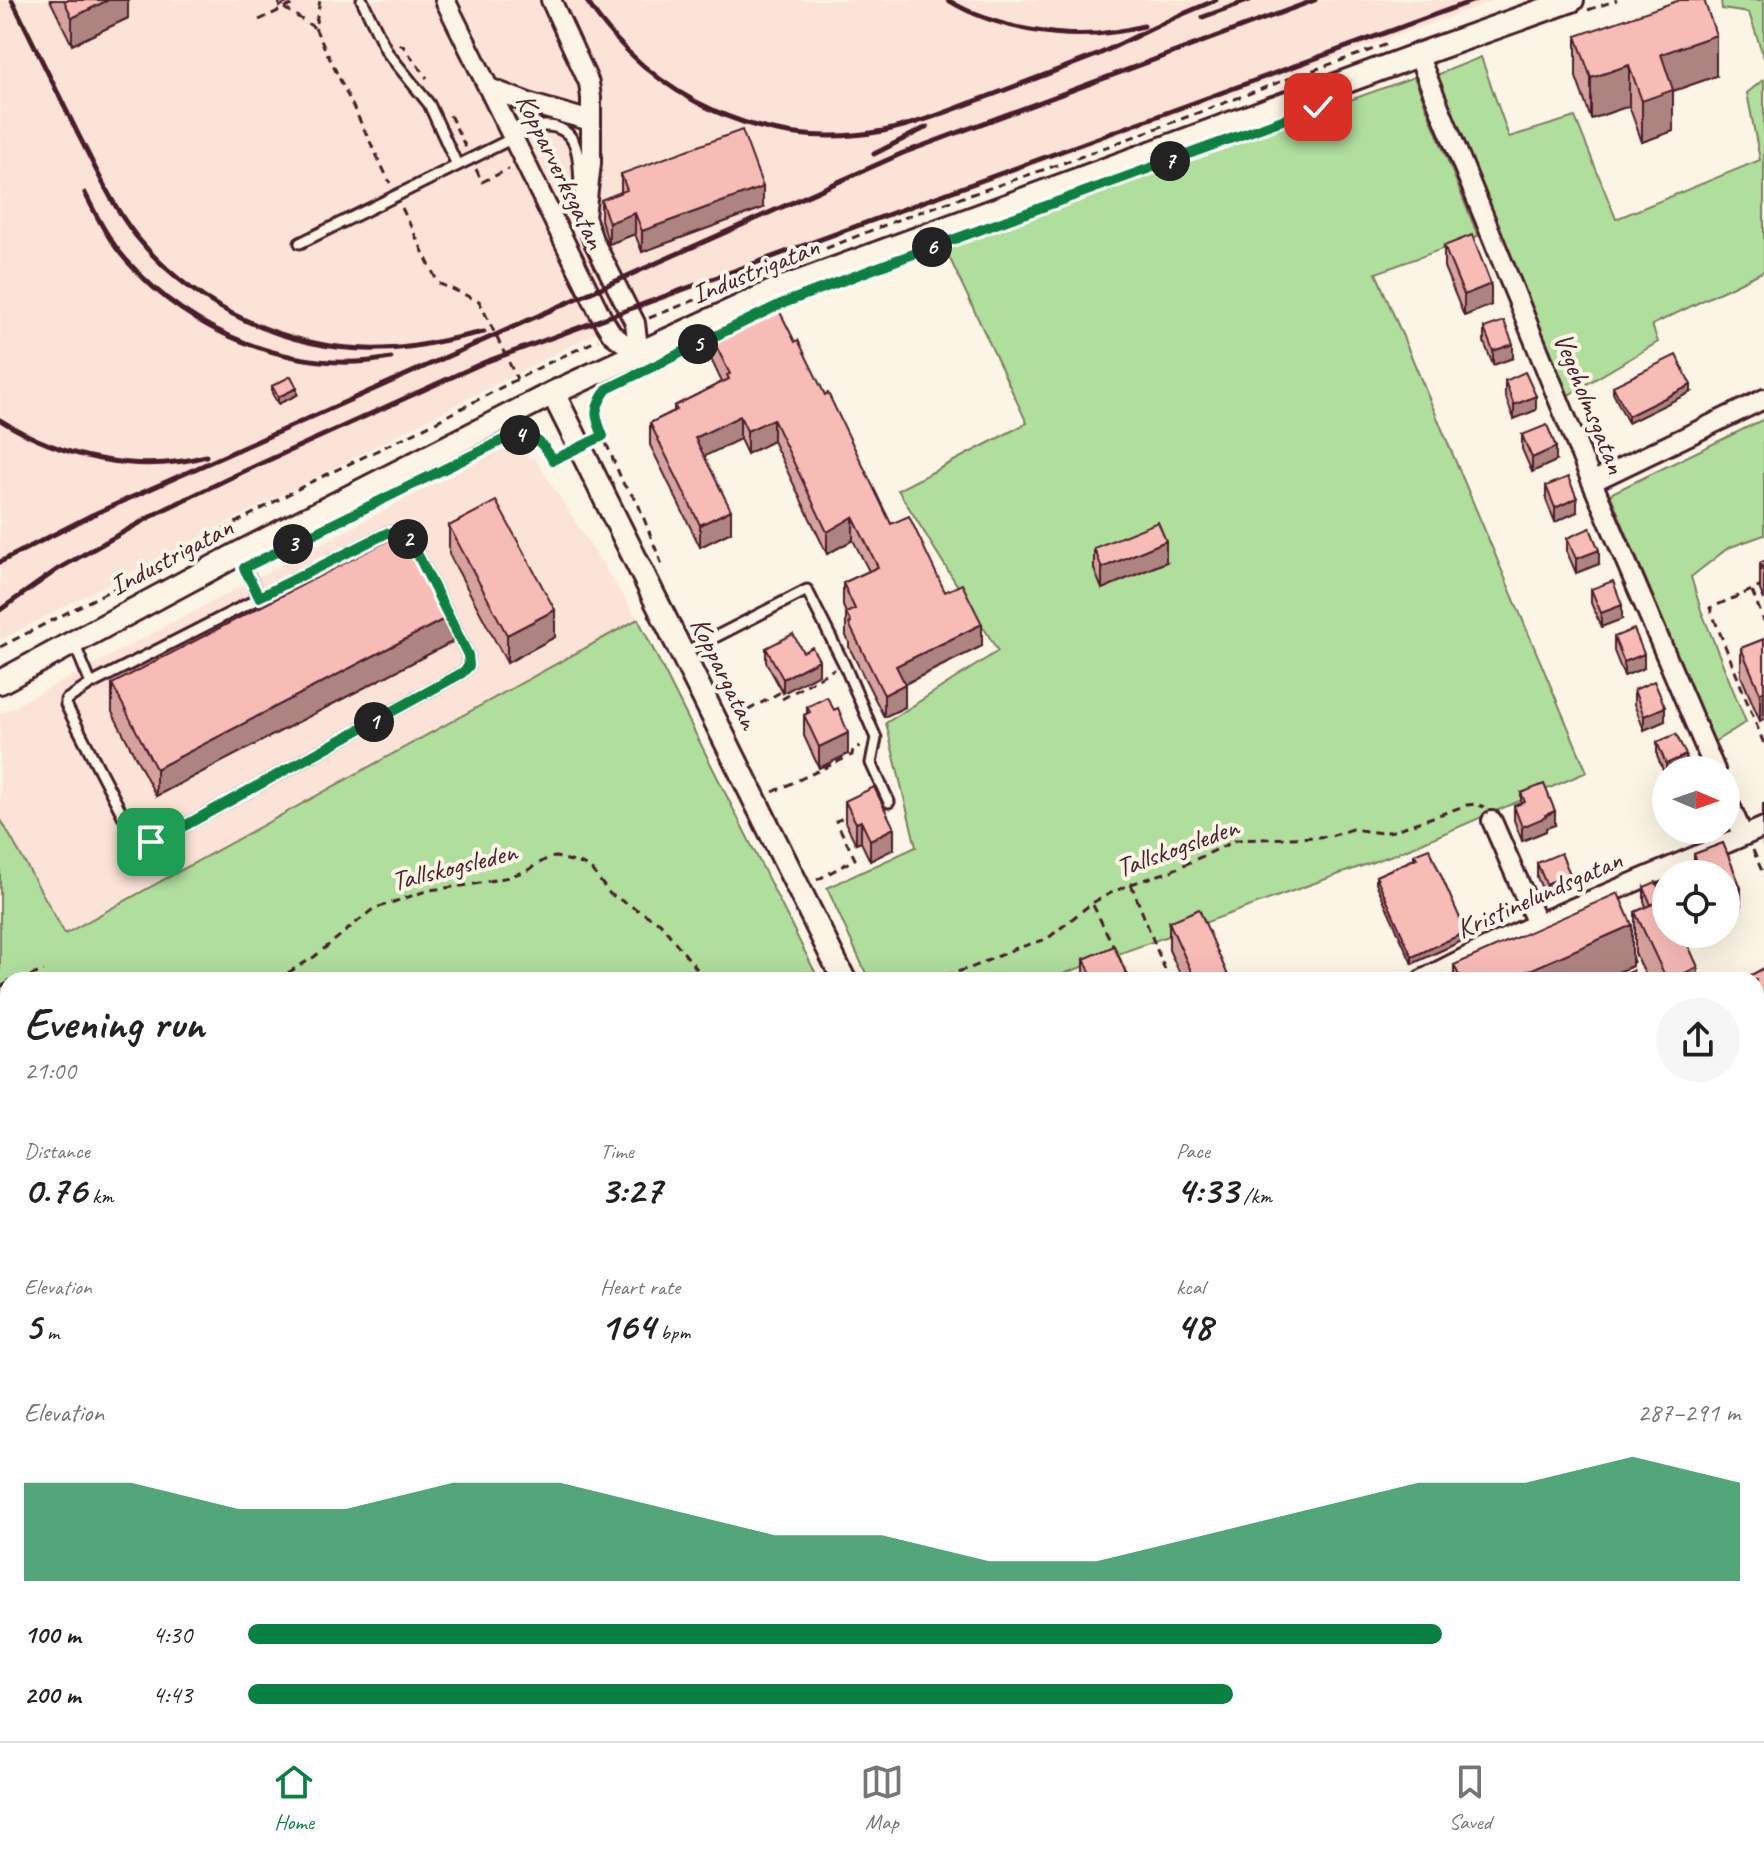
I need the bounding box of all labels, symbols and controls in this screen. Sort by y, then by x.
pin [1284,73,1352,141]
icon: check [1296,85,1340,129]
street label: Kopparverksgatan [508,88,614,256]
pin: 7 [1150,141,1190,181]
text: 7 [1165,147,1175,175]
pin: 6 [912,227,952,267]
street label: Industrigatan [686,228,824,311]
text: 6 [927,233,937,261]
pin: 5 [678,324,718,364]
street label: Vegeholmsgatan [1546,327,1634,479]
text: 5 [693,330,703,358]
pin: 4 [500,415,540,455]
text: 4 [515,421,525,449]
street label: Industrigatan [103,509,239,603]
pin: 2 [388,519,428,559]
pin: 3 [273,524,313,564]
text: 2 [403,525,413,553]
text: 3 [288,530,298,558]
street label: Koppargatan [683,611,768,736]
pin: 1 [354,702,394,742]
text: 1 [369,708,379,736]
north arrow [1652,756,1740,844]
map controls [1652,756,1740,948]
pin [117,808,185,876]
street label: Tallskogsleden [1111,808,1244,885]
icon: arrive [129,820,173,864]
street label: Tallskogsleden [388,833,522,898]
street label: Kristinelundsgatan [1451,842,1628,946]
button: locate [1652,860,1740,948]
text: Evening run [24,996,204,1051]
button: share [1656,998,1740,1082]
text: 21:00 [24,1054,76,1087]
text: Distance [24,1137,90,1165]
text: Time [600,1137,634,1165]
text: Pace [1176,1137,1210,1165]
text: 0.76 [24,1165,87,1215]
text: 3:27 [600,1165,662,1215]
text: 4:33 [1176,1165,1238,1215]
text: km [87,1182,113,1210]
text: /km [1238,1182,1272,1210]
text: Elevation [24,1273,92,1301]
text: Heart rate [600,1273,680,1301]
text: kcal [1176,1273,1205,1301]
text: 5 [24,1301,41,1351]
text: 164 [600,1301,655,1351]
text: 48 [1176,1301,1212,1351]
text: m [41,1318,59,1346]
text: bpm [655,1318,690,1346]
text: Elevation [24,1396,104,1429]
text: 287–291 m [1637,1396,1740,1429]
text: 100 m [24,1618,80,1651]
text: 4:30 [152,1618,192,1651]
text: 200 m [24,1678,80,1711]
text: 4:43 [152,1678,192,1711]
tab: Home [272,1760,316,1836]
tab: Map [860,1760,904,1836]
tab: Saved [1448,1760,1492,1836]

